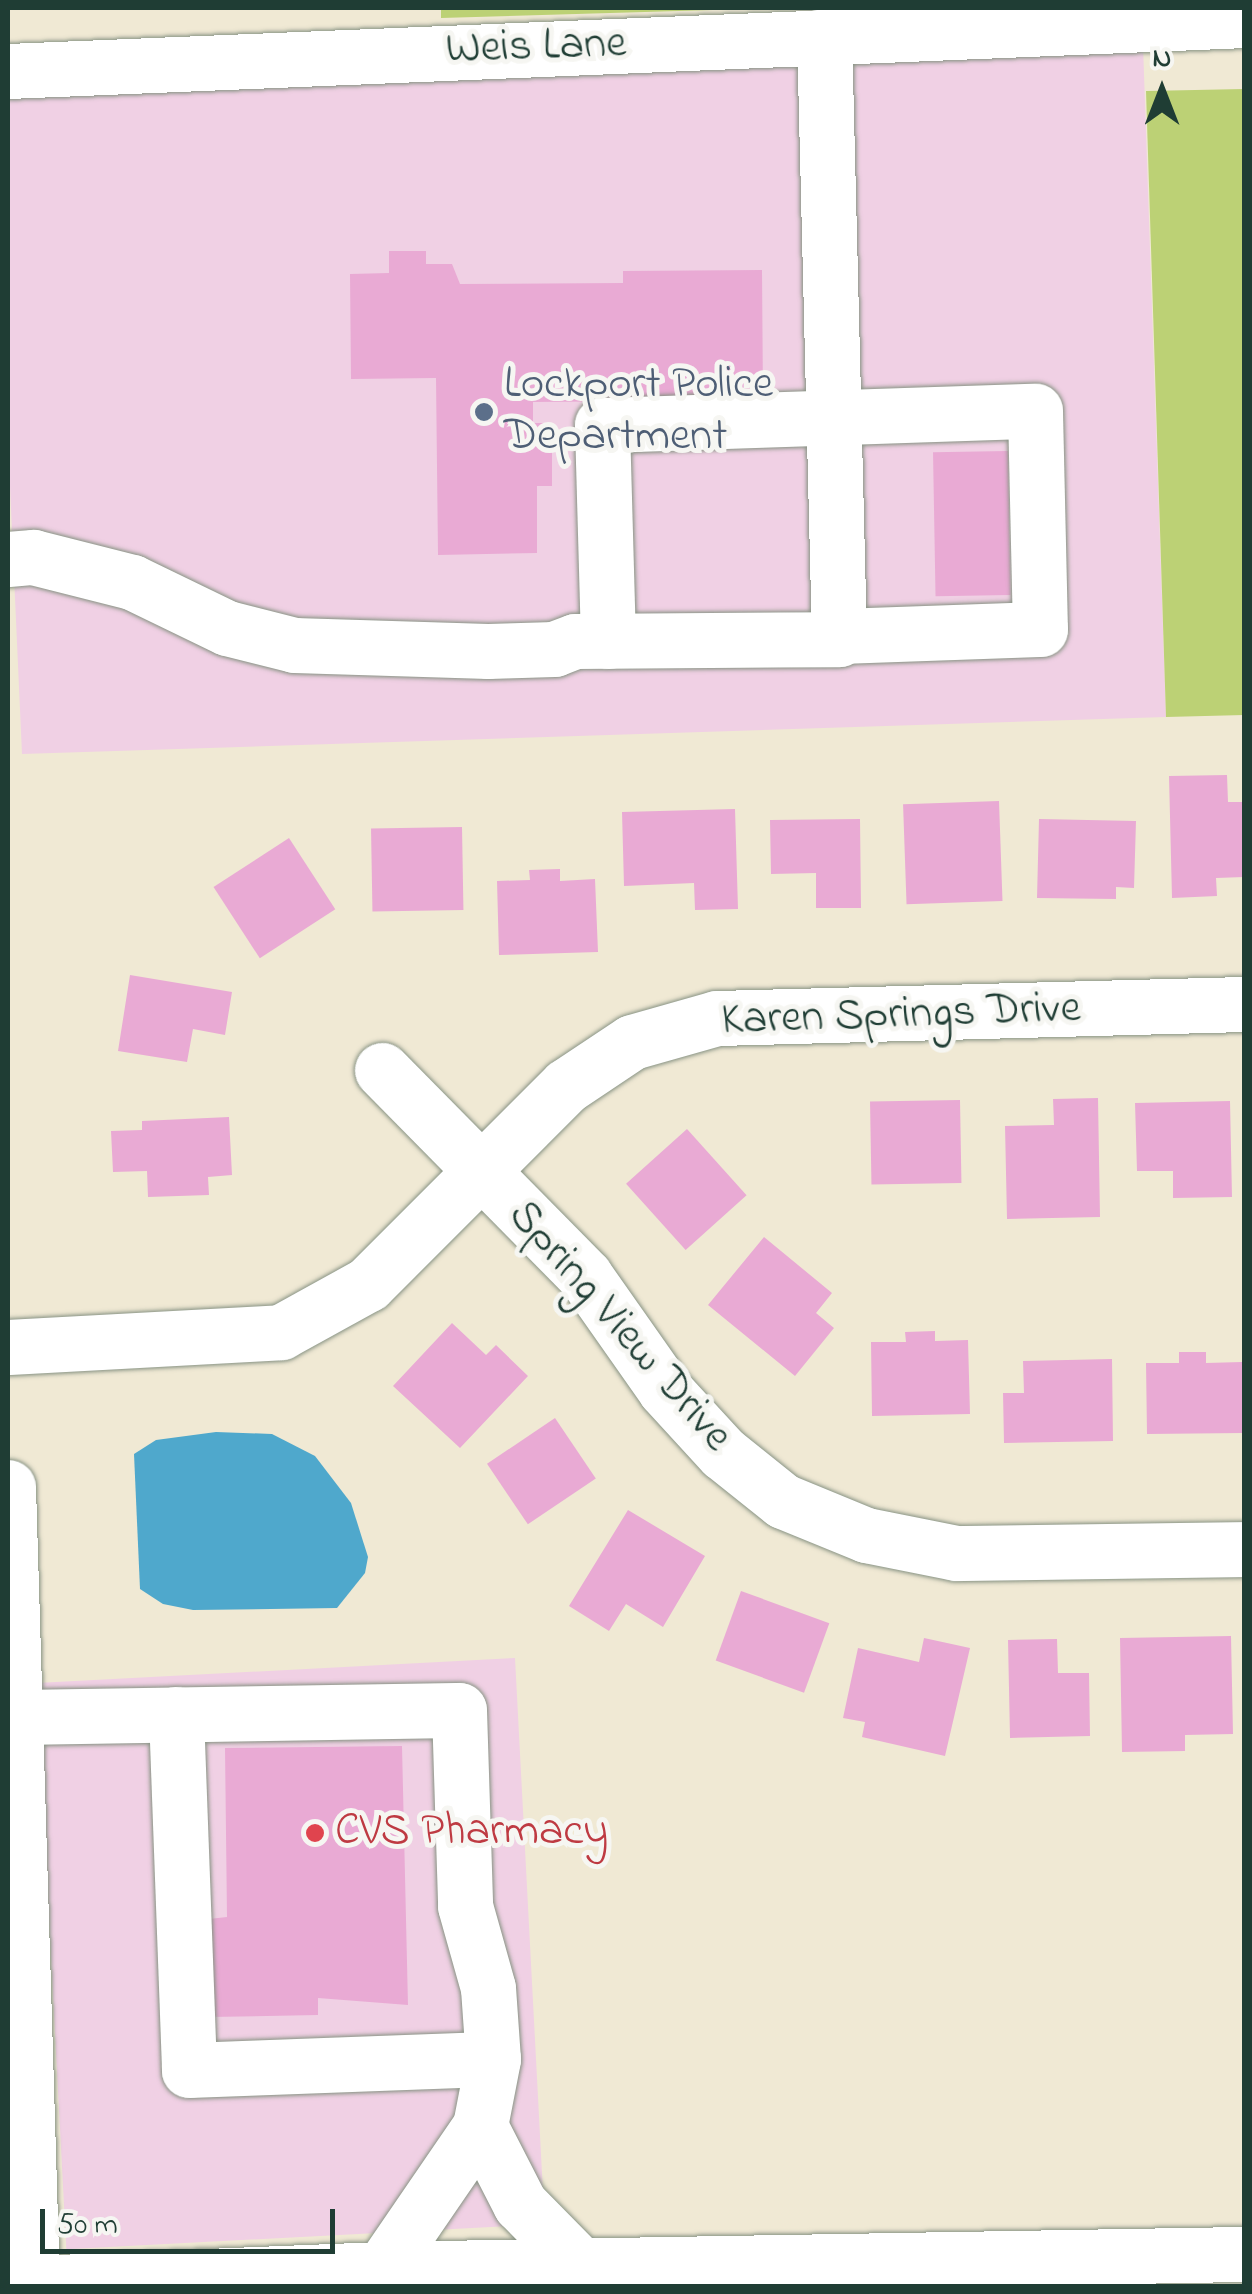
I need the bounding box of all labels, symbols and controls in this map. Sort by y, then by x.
street label: Weis Lane [445,18,627,78]
text: N [1153,39,1171,80]
north arrow [1112,40,1212,140]
place label: Lockport Police Department [504,359,773,465]
marker: Lockport Police Department [473,401,495,423]
street label: Karen Springs Drive [720,983,1082,1049]
street label: Spring View Drive [495,1190,743,1464]
place label: CVS Pharmacy [335,1806,608,1860]
marker: CVS Pharmacy [304,1822,326,1844]
scale bar [45,2189,340,2251]
text: 50 m [57,2204,118,2248]

